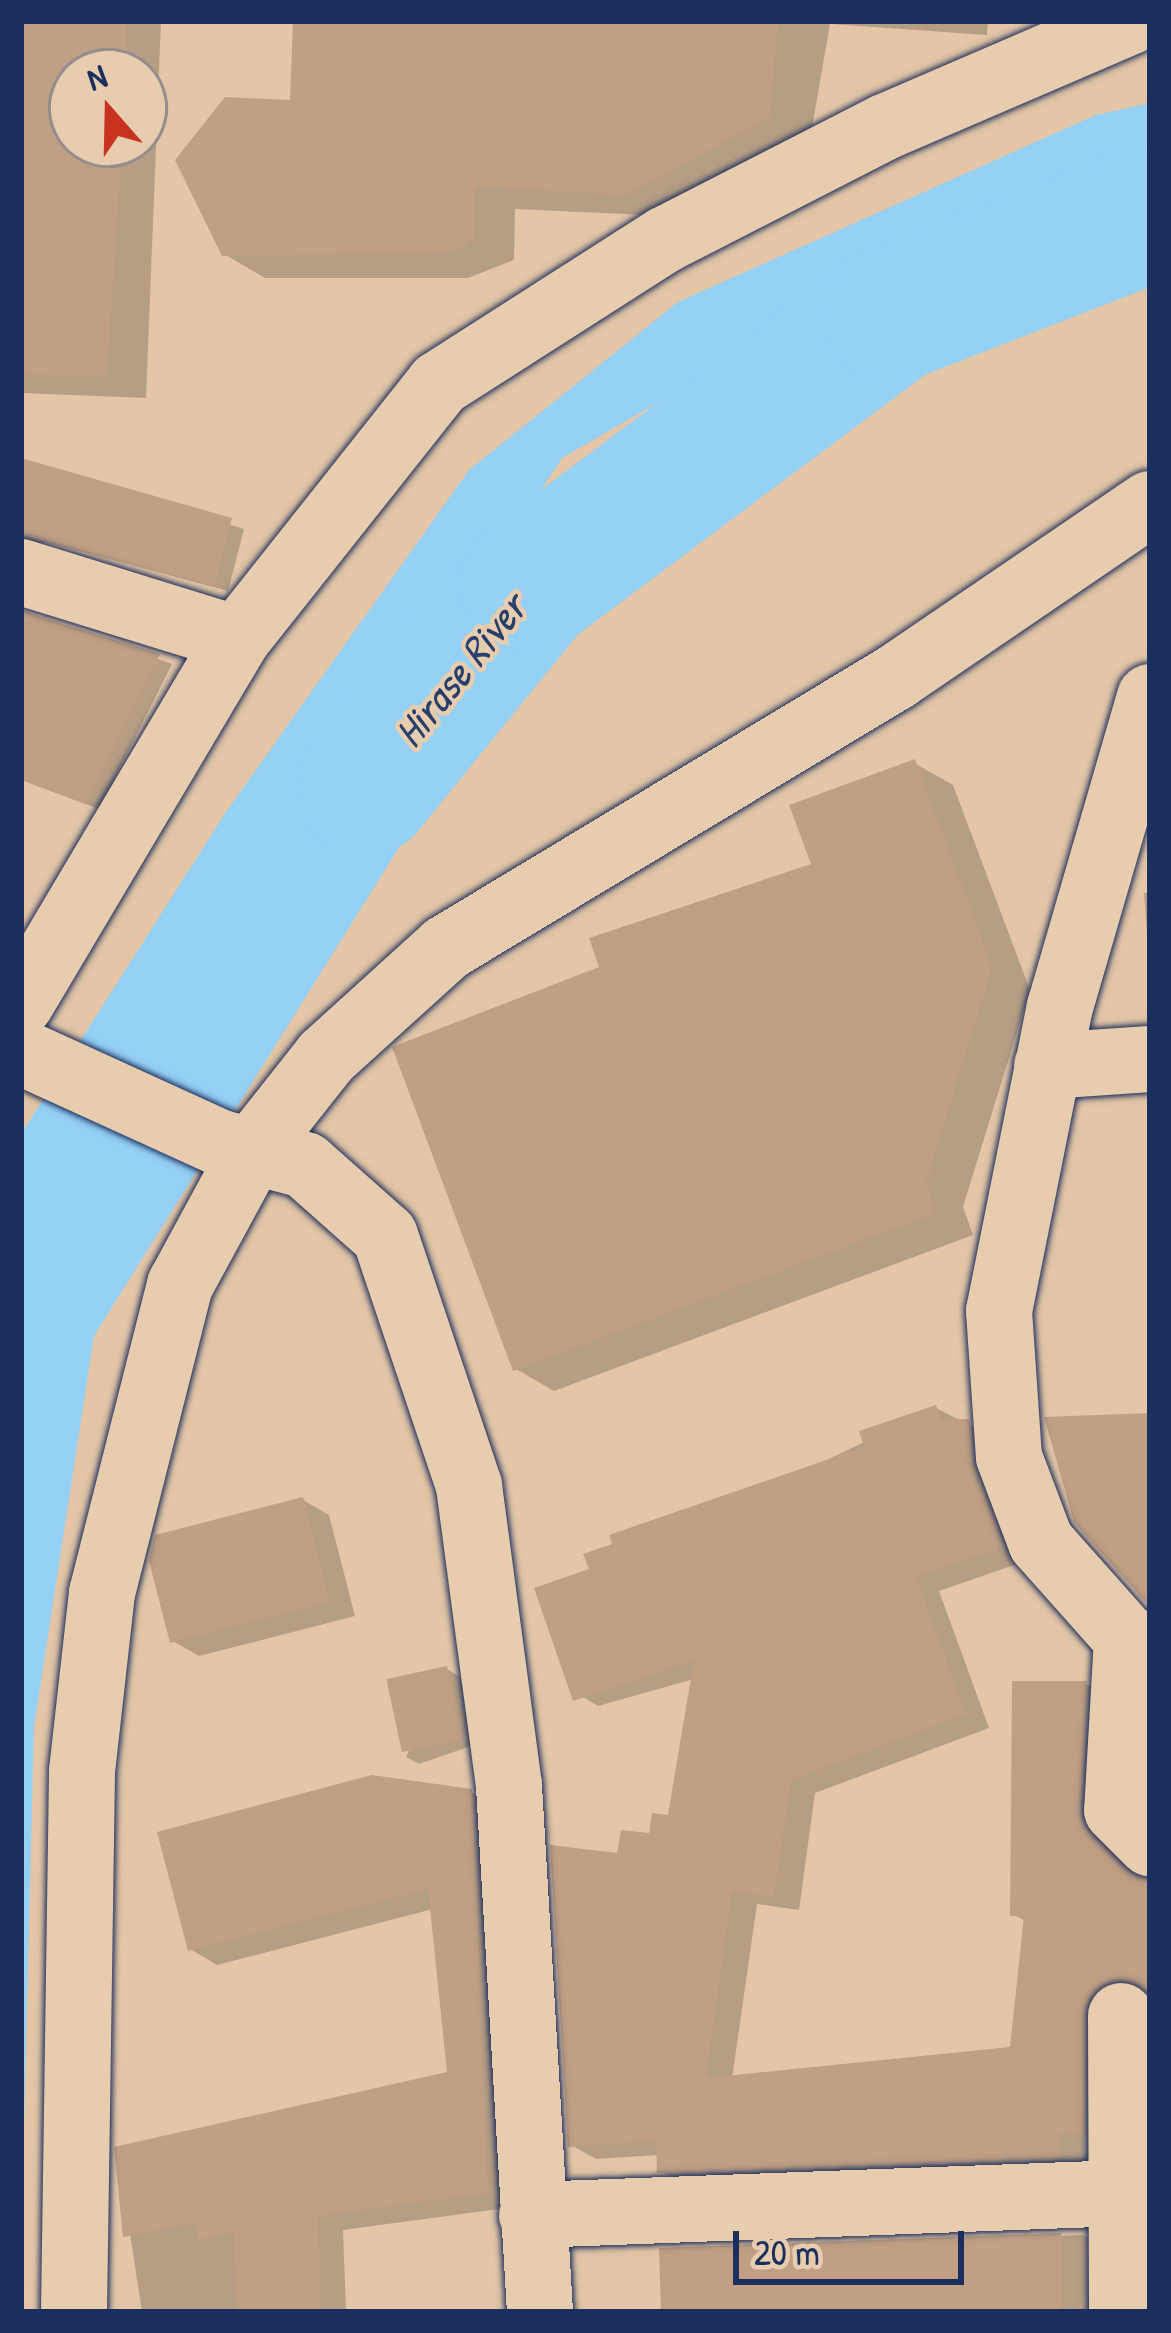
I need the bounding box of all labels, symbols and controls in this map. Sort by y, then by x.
north arrow [48,48,168,168]
text: N [81,53,112,101]
water label: Hirase River [383,583,537,757]
scale bar [739,2207,970,2281]
text: 20 m [754,2227,820,2276]

